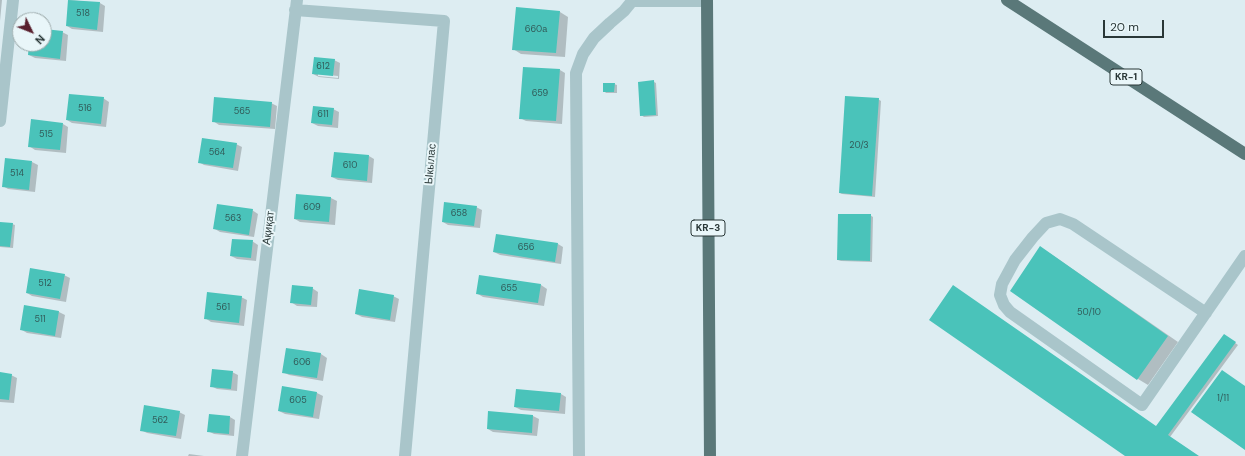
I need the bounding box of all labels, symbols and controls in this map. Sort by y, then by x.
house number: 518 [76,9,90,19]
north arrow [12,12,52,52]
scale bar [1105,12,1166,38]
text: 20 m [1110,19,1139,35]
house number: 660а [525,25,547,35]
text: N [32,32,48,47]
house number: 612 [316,62,330,72]
road number: KR-1 [1110,69,1142,85]
house number: 659 [532,89,548,99]
house number: 516 [78,104,92,114]
house number: 565 [234,107,250,117]
house number: 611 [317,110,329,120]
house number: 515 [39,130,53,140]
house number: 20/3 [849,141,869,151]
street label: Ыкылас [423,143,439,185]
house number: 564 [209,148,225,158]
house number: 610 [343,161,357,171]
house number: 514 [10,169,24,179]
house number: 609 [303,203,321,213]
house number: 658 [451,209,467,219]
street label: Ақиқат [260,210,278,246]
house number: 563 [225,214,241,224]
road number: KR-3 [691,220,725,236]
house number: 656 [518,243,534,253]
house number: 512 [38,279,52,289]
house number: 655 [501,284,517,294]
house number: 561 [216,303,230,313]
house number: 50/10 [1077,308,1101,318]
house number: 511 [34,315,46,325]
house number: 606 [293,358,311,368]
house number: 1/11 [1217,394,1229,404]
house number: 605 [289,396,307,406]
house number: 562 [152,416,168,426]

